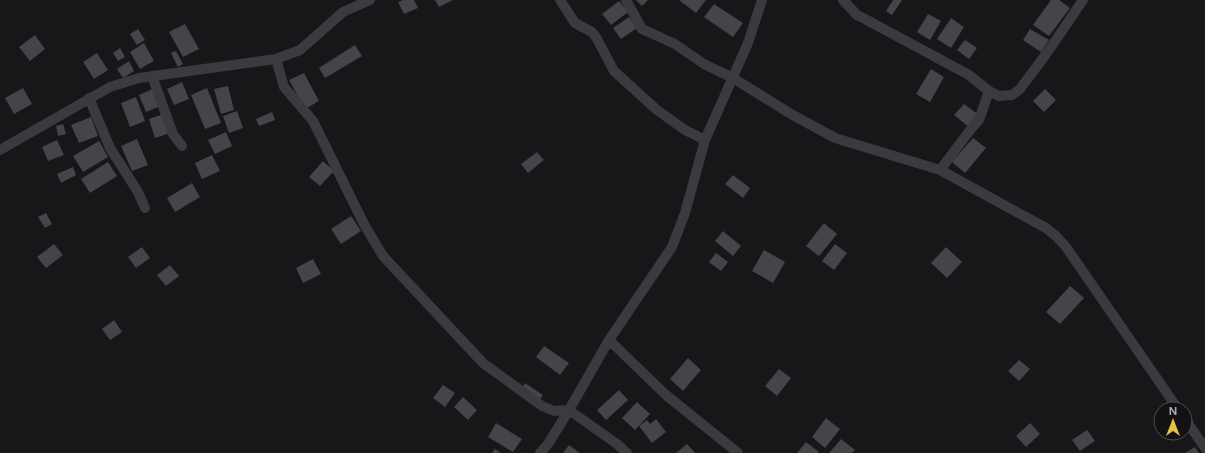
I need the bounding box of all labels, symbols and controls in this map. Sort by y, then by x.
north arrow [1153,401,1193,441]
text: N [1169,405,1177,418]

